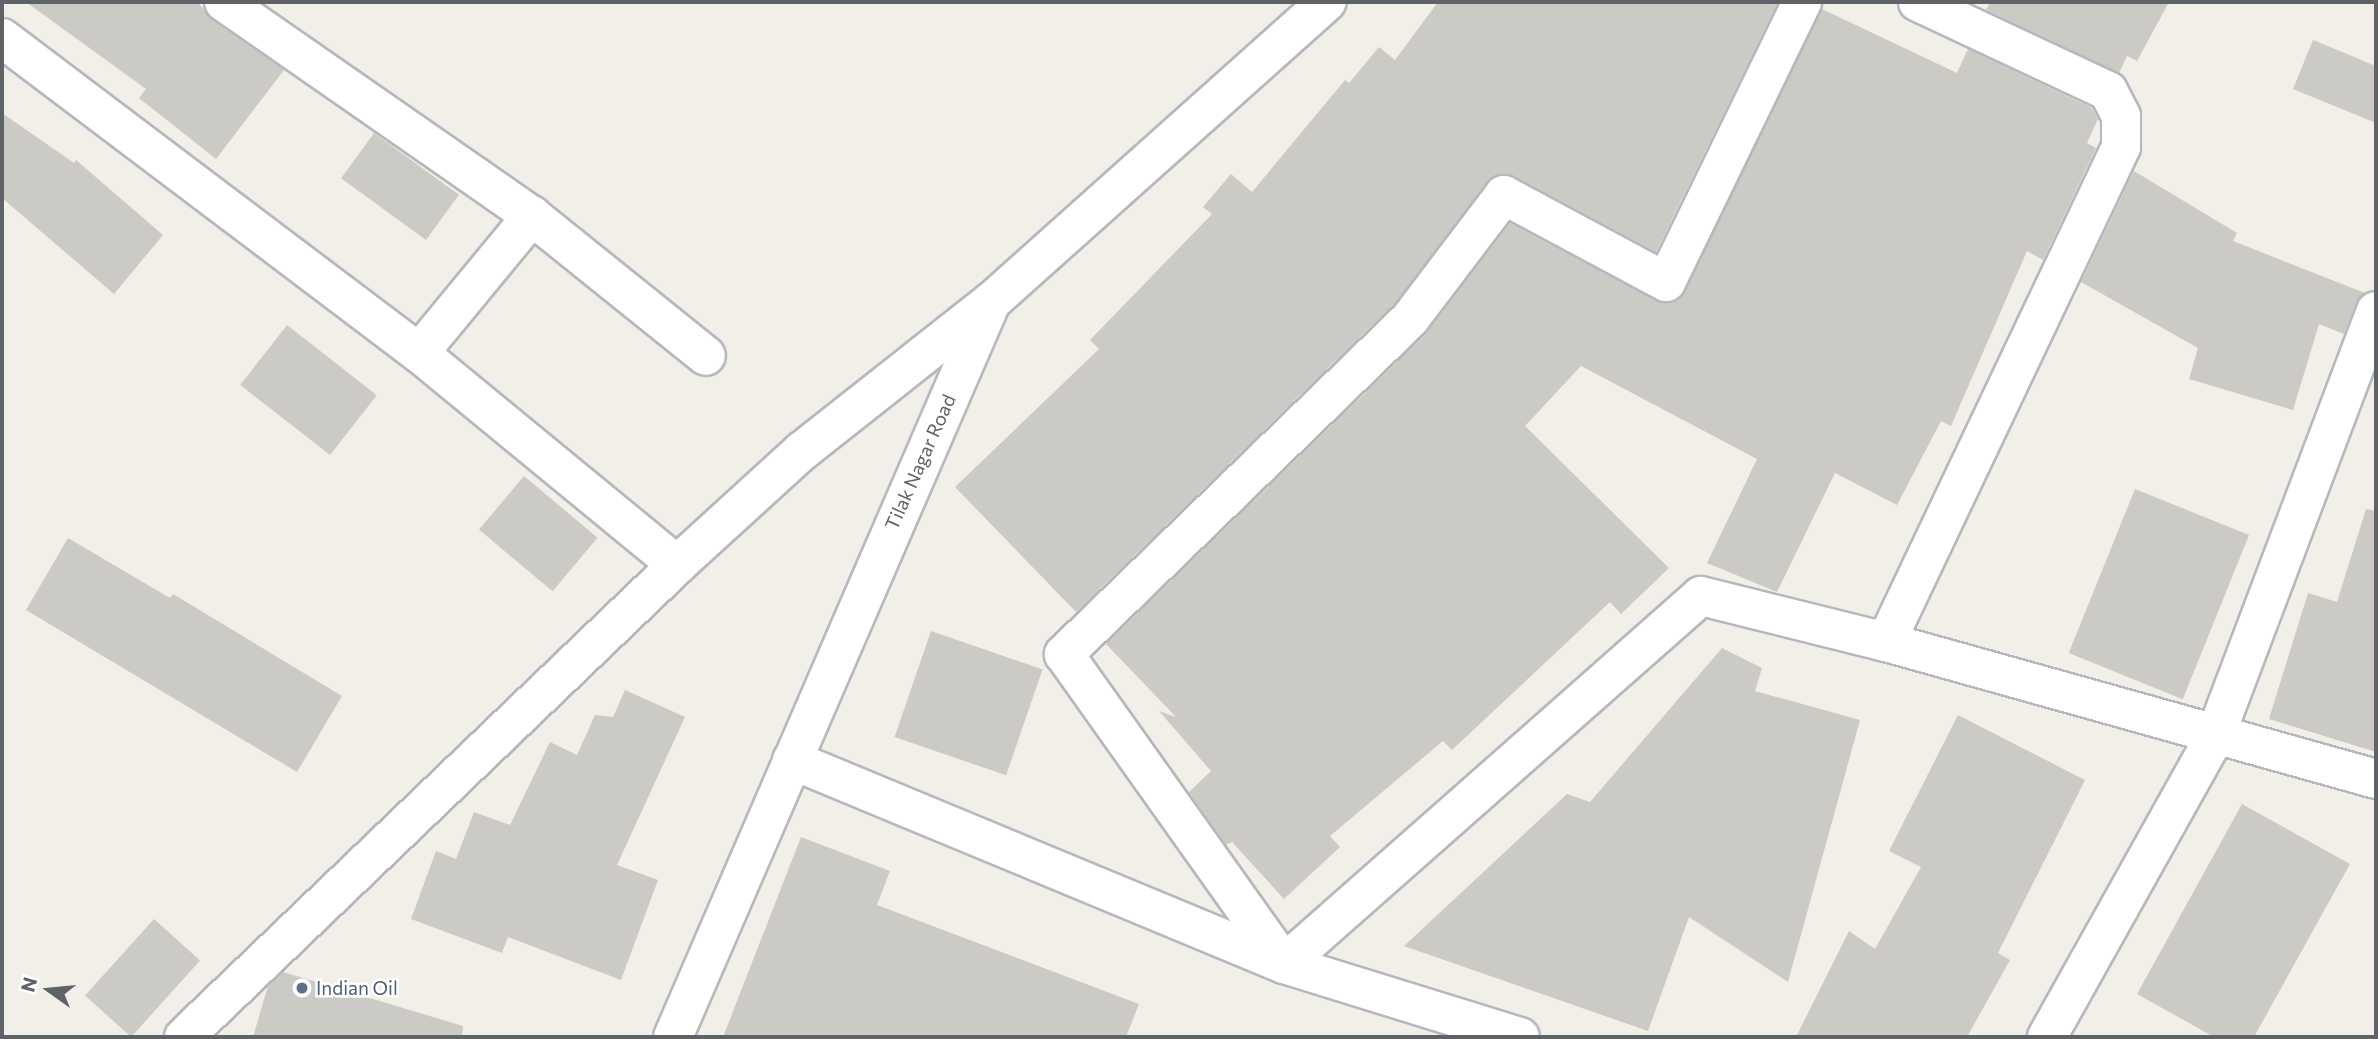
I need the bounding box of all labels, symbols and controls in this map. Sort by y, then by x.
street label: Tilak Nagar Road [880,391,960,533]
north arrow [14,955,84,1025]
text: N [15,975,41,994]
place label: Indian Oil [316,977,398,999]
marker: Indian Oil [294,980,310,996]

